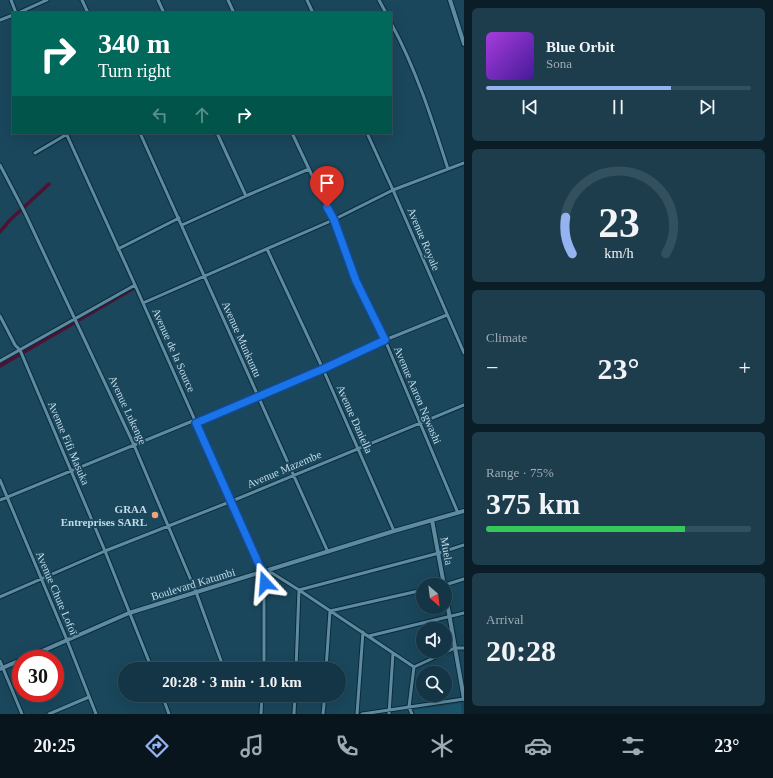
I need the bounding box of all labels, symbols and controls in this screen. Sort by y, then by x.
icon: right [32,28,84,80]
text: 340 m [98,28,170,59]
text: Blue Orbit [546,39,615,55]
text: Sona [546,56,572,71]
text: Turn right [98,61,171,81]
icon: previous [519,96,541,118]
icon: pause [607,96,629,118]
icon: next [696,96,718,118]
icon: left [149,104,171,126]
icon: ahead [191,104,213,126]
icon: right [233,104,255,126]
pin [310,166,344,207]
icon: arrive [316,172,338,194]
text: 23 [598,200,639,246]
street label: Avenue Royale [405,206,443,272]
text: km/h [604,244,633,260]
street label: Avenue Munkuntu [220,299,264,379]
street label: Avenue de la Source [150,306,198,394]
text: Climate [486,330,527,345]
street label: Avenue Aaron Ngwashi [392,344,444,446]
text: 23° [598,352,640,385]
text: − [486,355,498,380]
text: + [739,355,751,380]
street label: Avenue Lukenge [107,374,149,446]
street label: Avenue Daniella [335,383,375,455]
street label: Avenue Fifi Masuka [46,399,92,487]
street label: Avenue Mazembe [245,448,323,490]
text: Range · 75% [486,465,554,480]
text: 375 km [486,487,580,520]
place label: GRAA Entreprises SARL [61,503,147,528]
marker: GRAA Entreprises SARL [150,510,160,520]
street label: Muela [439,536,455,566]
street label: Avenue Chute Lofoï [34,549,80,637]
position arrow [244,562,286,604]
street label: Boulevard Katumbi [150,566,236,602]
north arrow [416,578,452,614]
map controls [416,578,452,702]
text: Arrival [486,612,524,627]
button: sound [416,622,452,658]
text: 20:28 [486,634,556,667]
speed limit sign: 30 [12,650,64,702]
button: search [416,666,452,702]
text: 20:28 · 3 min · 1.0 km [162,674,302,690]
icon: directions [143,732,171,760]
icon: music [238,732,266,760]
icon: phone [333,732,361,760]
icon: climate [428,732,456,760]
icon: car [524,732,552,760]
icon: filters [619,732,647,760]
text: 20:25 [34,736,76,756]
text: 23° [714,736,739,756]

